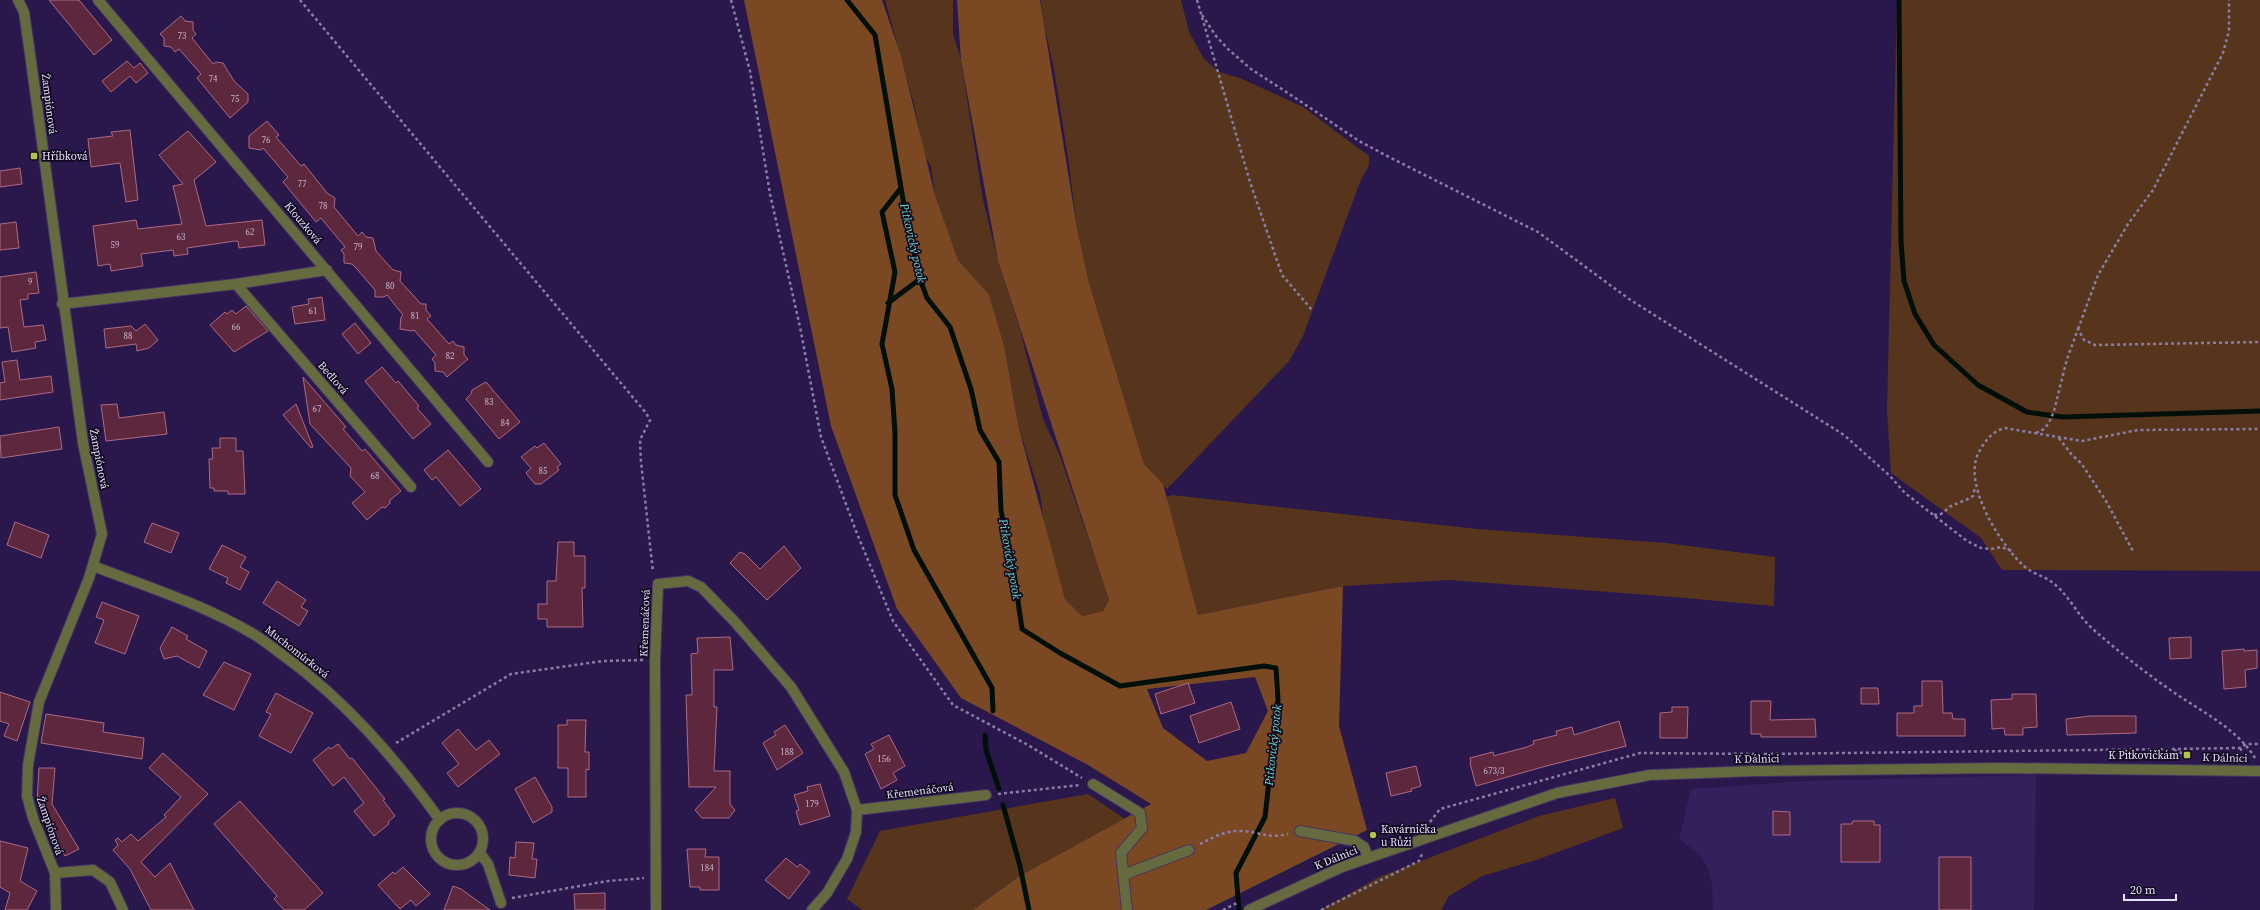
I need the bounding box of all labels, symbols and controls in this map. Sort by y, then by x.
house number: 73 [177,30,187,42]
street label: Žampiónová [38,73,60,135]
house number: 74 [208,73,218,85]
house number: 75 [230,93,240,105]
house number: 76 [261,134,271,146]
place label: Hříbková [42,149,88,164]
marker: Hříbková [29,151,39,161]
house number: 77 [297,178,307,190]
street label: Klouzková [281,199,325,248]
house number: 78 [318,200,328,212]
water label: Pitkovický potok [896,201,930,285]
house number: 62 [245,226,255,238]
house number: 63 [176,231,186,243]
house number: 59 [110,239,120,251]
house number: 79 [353,241,363,253]
house number: 9 [28,276,33,288]
house number: 80 [385,280,395,292]
house number: 61 [308,305,318,317]
house number: 81 [410,310,420,322]
house number: 66 [231,321,241,333]
house number: 88 [123,330,133,342]
house number: 82 [445,350,455,362]
street label: Bedlová [315,358,352,398]
house number: 83 [484,396,494,408]
house number: 67 [312,403,322,415]
house number: 84 [500,417,510,429]
street label: Žampiónová [86,428,112,491]
house number: 85 [538,465,548,477]
house number: 68 [370,470,380,482]
water label: Pitkovický potok [995,517,1025,601]
street label: Křemenáčová [636,589,654,657]
street label: Muchomůrková [262,622,332,682]
water label: Pitkovický potok [1261,703,1285,787]
house number: 188 [780,746,794,758]
place label: K Pitkovičkám [2108,748,2179,763]
marker: K Pitkovičkám [2182,750,2192,760]
street label: K Dálnici [2202,750,2248,766]
street label: K Dálnici [1734,751,1780,767]
house number: 156 [877,753,891,765]
house number: 673/3 [1484,765,1505,777]
street label: Křemenáčová [886,779,955,803]
street label: Žampiónová [33,795,67,858]
house number: 179 [805,798,819,810]
place label: Kavárnička u Růži [1381,822,1436,850]
marker: Kavárnička u Růži [1368,830,1378,840]
street label: K Dálnici [1312,843,1360,873]
house number: 184 [700,862,714,874]
scale bar [2124,876,2176,902]
text: 20 m [2130,882,2156,898]

